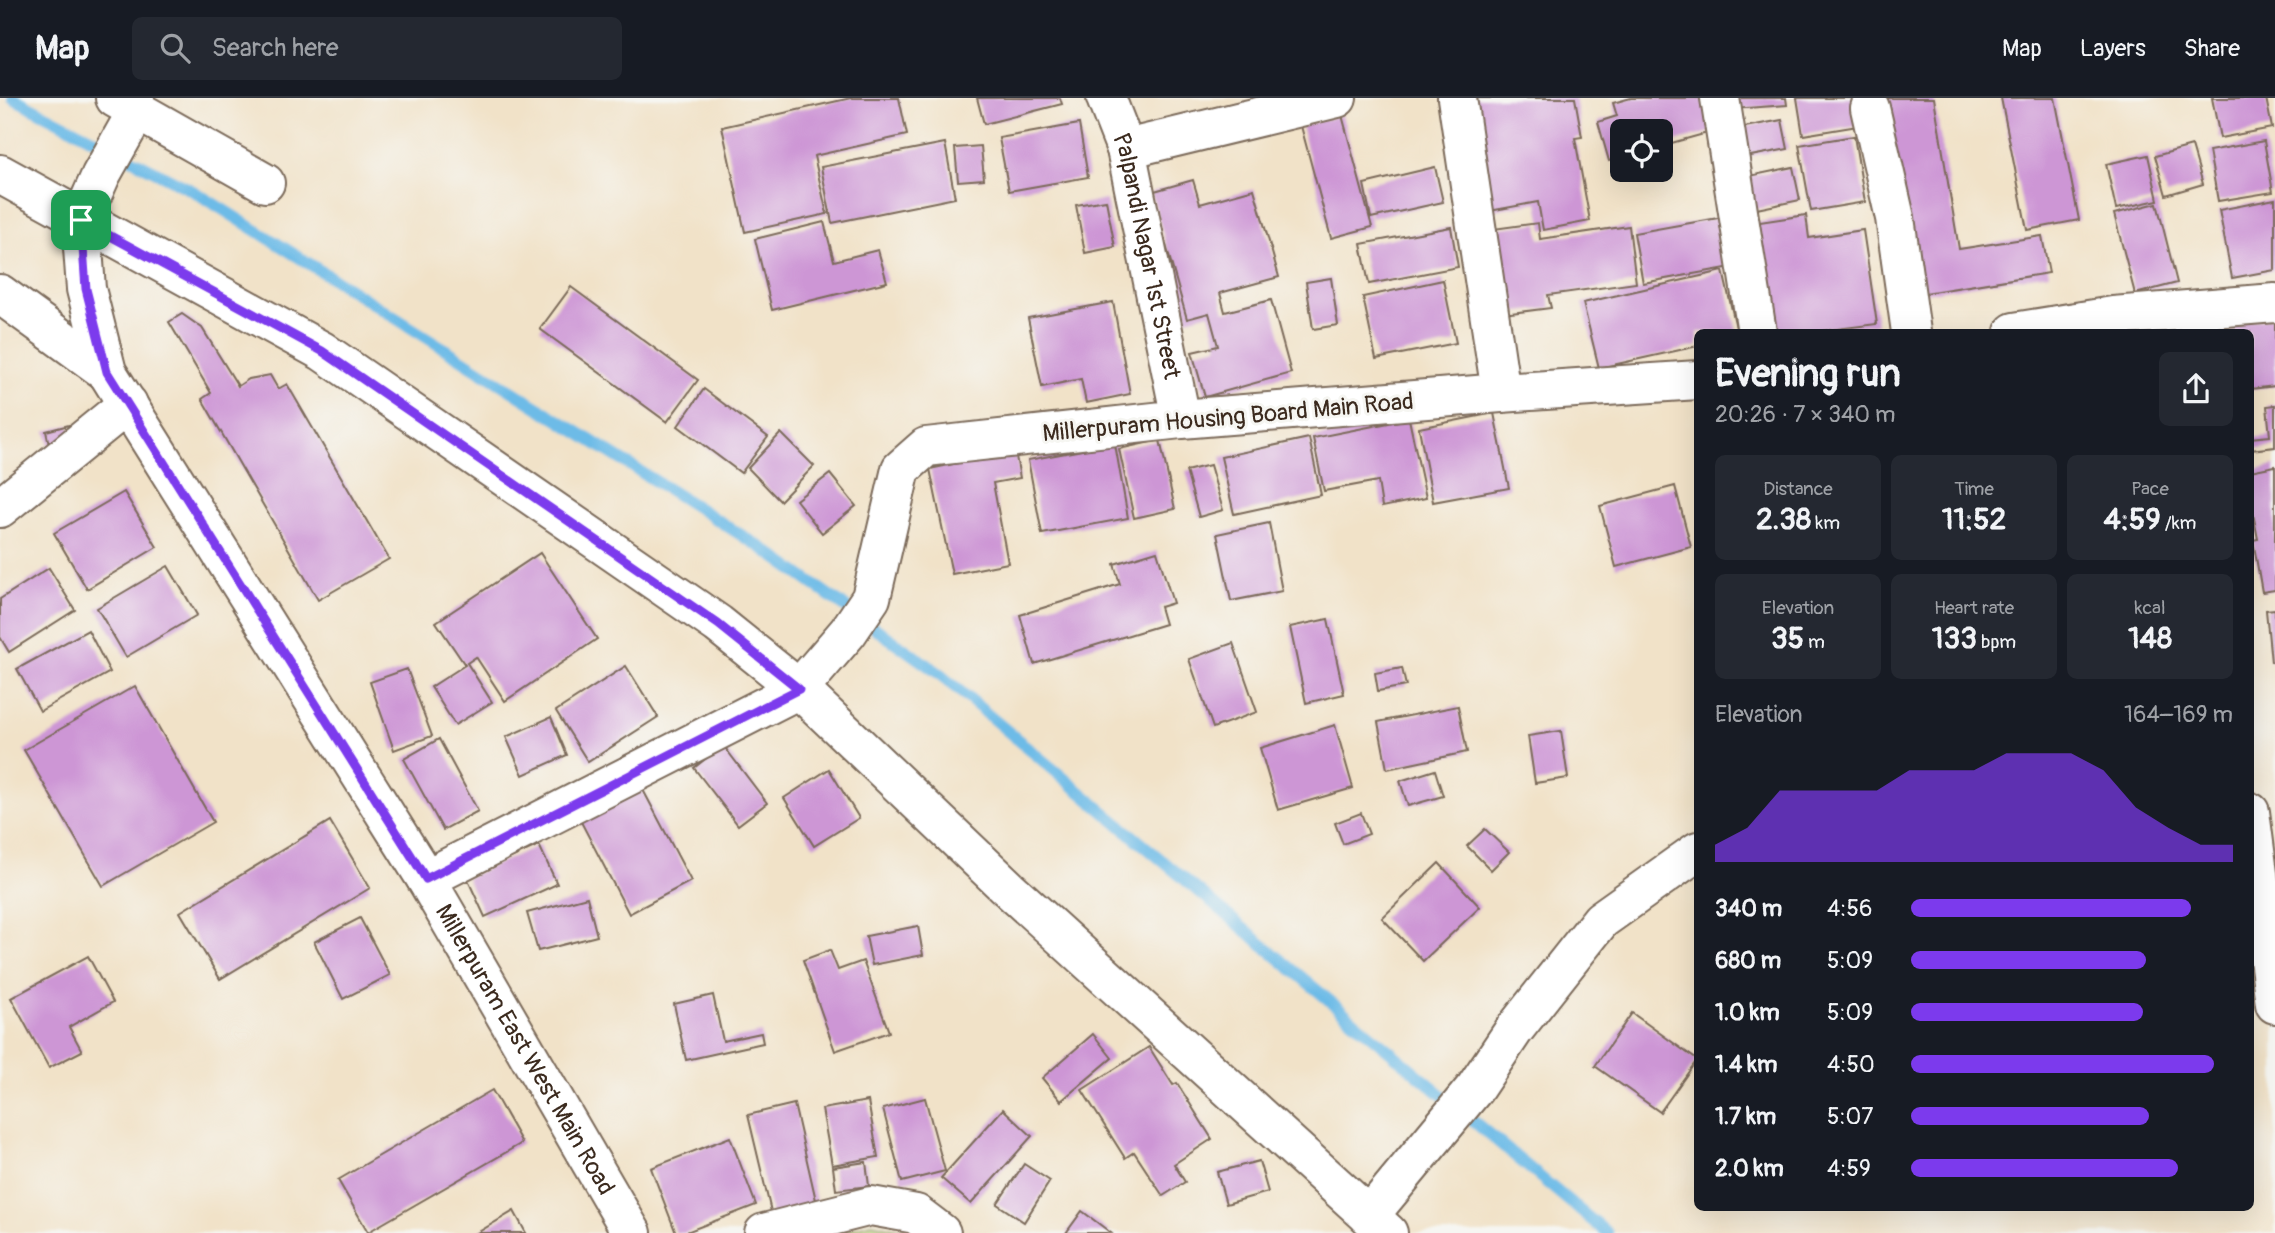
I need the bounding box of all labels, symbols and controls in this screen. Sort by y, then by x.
search box [132,17,622,80]
text: Map [35,28,90,69]
icon: search [156,29,194,67]
text: Search here [212,32,339,64]
text: Map [2002,34,2042,63]
text: Layers [2080,34,2146,63]
text: Share [2184,34,2240,63]
map controls [1610,119,1673,182]
button: locate [1610,119,1673,182]
street label: Palpandi Nagar 1st Street [1106,129,1187,382]
pin [51,190,111,250]
icon: arrive [62,201,100,239]
text: Evening run [1715,350,1901,398]
button: share [2159,352,2233,426]
street label: Millerpuram Housing Board Main Road [1041,387,1415,448]
text: 20:26 · 7 × 340 m [1715,400,1895,429]
text: Distance [1763,477,1833,501]
text: Time [1954,477,1994,501]
text: Pace [2131,477,2169,501]
text: 2.38 [1756,501,1811,538]
text: 11:52 [1942,501,2006,538]
text: 4:59 [2104,501,2161,538]
text: km [1811,511,1840,535]
text: /km [2161,511,2196,535]
text: Elevation [1762,596,1834,620]
text: Heart rate [1934,596,2014,620]
text: kcal [2135,596,2165,620]
text: 35 [1771,620,1804,657]
text: 133 [1932,620,1977,657]
text: 148 [2128,620,2172,657]
text: m [1804,630,1825,654]
text: bpm [1977,630,2016,654]
text: Elevation [1715,700,1803,729]
text: 164–169 m [2124,700,2233,729]
text: 340 m [1715,894,1782,923]
text: 4:56 [1827,894,1872,923]
street label: Millerpuram East West Main Road [429,899,621,1200]
text: 680 m [1715,946,1781,975]
text: 5:09 [1827,946,1873,975]
text: 1.0 km [1715,998,1780,1027]
text: 5:09 [1827,998,1873,1027]
text: 1.4 km [1715,1050,1777,1079]
text: 4:50 [1827,1050,1875,1079]
text: 1.7 km [1715,1102,1776,1131]
text: 5:07 [1827,1102,1873,1131]
text: 2.0 km [1715,1154,1784,1183]
text: 4:59 [1827,1154,1871,1183]

